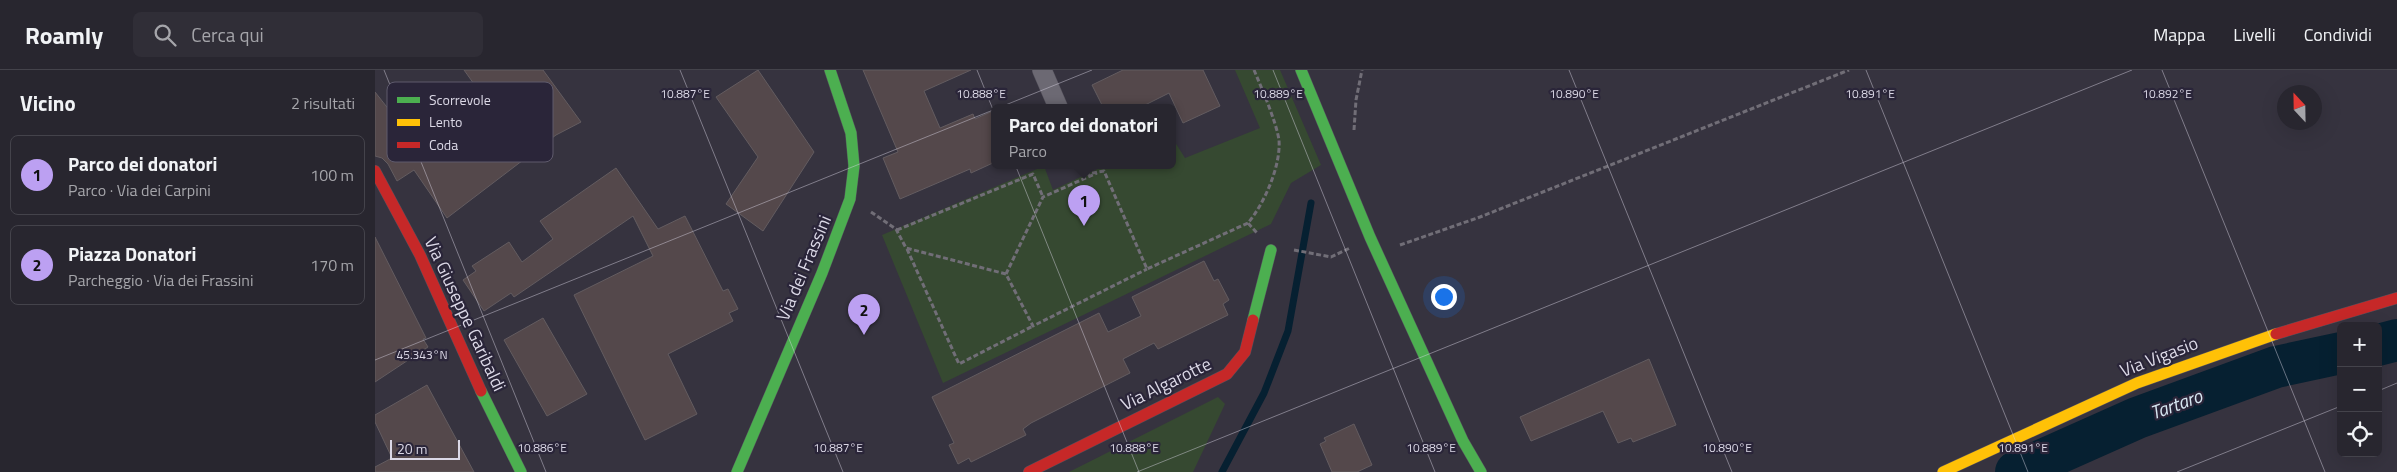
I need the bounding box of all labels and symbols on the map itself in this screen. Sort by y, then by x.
legend [387,82,553,162]
text: 10.887°E [660,84,710,103]
text: 10.888°E [956,84,1006,103]
text: 10.889°E [1253,84,1303,103]
text: 10.890°E [1549,84,1599,103]
text: 10.891°E [1845,84,1895,103]
text: 10.892°E [2142,84,2192,103]
north arrow [2277,85,2322,130]
text: Scorrevole [429,89,491,110]
text: Lento [429,111,463,132]
text: Coda [429,134,458,155]
pin: 1 [1068,185,1100,226]
street label: Via dei Frassini [769,211,838,325]
street label: Via Giuseppe Garibaldi [418,232,513,396]
your location [1431,284,1457,310]
pin: 2 [848,294,880,335]
street label: Via Vigasio [2116,329,2202,384]
text: 45.343°N [396,345,448,364]
street label: Via Algarotte [1116,350,1216,417]
water label: Tartaro [2146,381,2207,426]
scale bar [390,437,460,460]
text: 10.886°E [517,438,567,457]
text: 10.887°E [813,438,863,457]
text: 10.888°E [1109,438,1159,457]
text: 10.889°E [1406,438,1456,457]
text: 10.890°E [1702,438,1752,457]
text: 10.891°E [1998,438,2048,457]

